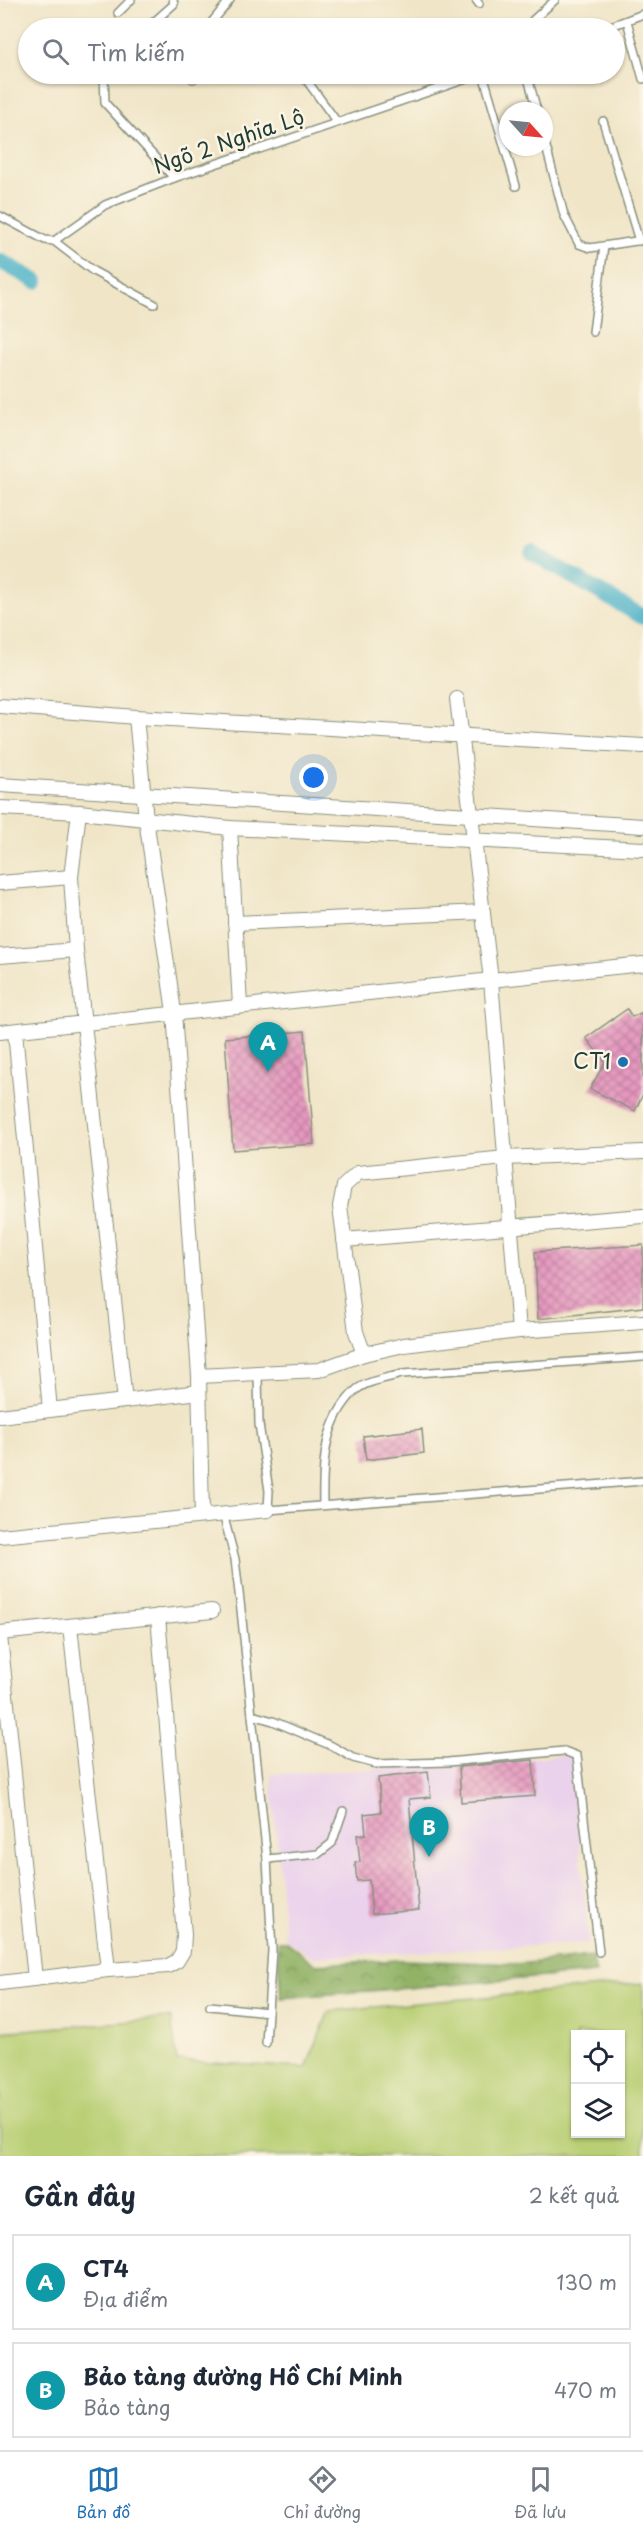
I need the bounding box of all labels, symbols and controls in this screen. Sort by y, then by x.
search box [18,18,625,84]
icon: search [39,35,72,68]
text: Tìm kiếm [87,35,185,68]
street label: Ngõ 2 Nghĩa Lộ [149,99,308,181]
north arrow [499,102,553,156]
your location [299,763,328,792]
pin: A [248,1022,288,1072]
place label: CT1 [573,1044,611,1076]
marker: CT1 [616,1055,630,1069]
pin: B [410,1808,448,1857]
map controls [571,2030,625,2138]
button: locate [571,2030,625,2084]
button: layers [571,2084,625,2138]
text: Gần đây [24,2176,136,2215]
text: 2 kết quả [529,2180,619,2210]
text: CT4 [83,2251,129,2284]
text: A [38,2267,53,2297]
text: 130 m [557,2267,617,2297]
text: Địa điểm [83,2284,168,2314]
text: Bảo tàng đường Hồ Chí Minh [83,2359,403,2392]
text: B [39,2375,52,2405]
text: 470 m [554,2375,617,2405]
text: Bảo tàng [83,2392,171,2422]
tab: Bản đồ [77,2463,130,2523]
tab: Chỉ đường [283,2463,361,2523]
tab: Đã lưu [514,2463,566,2523]

